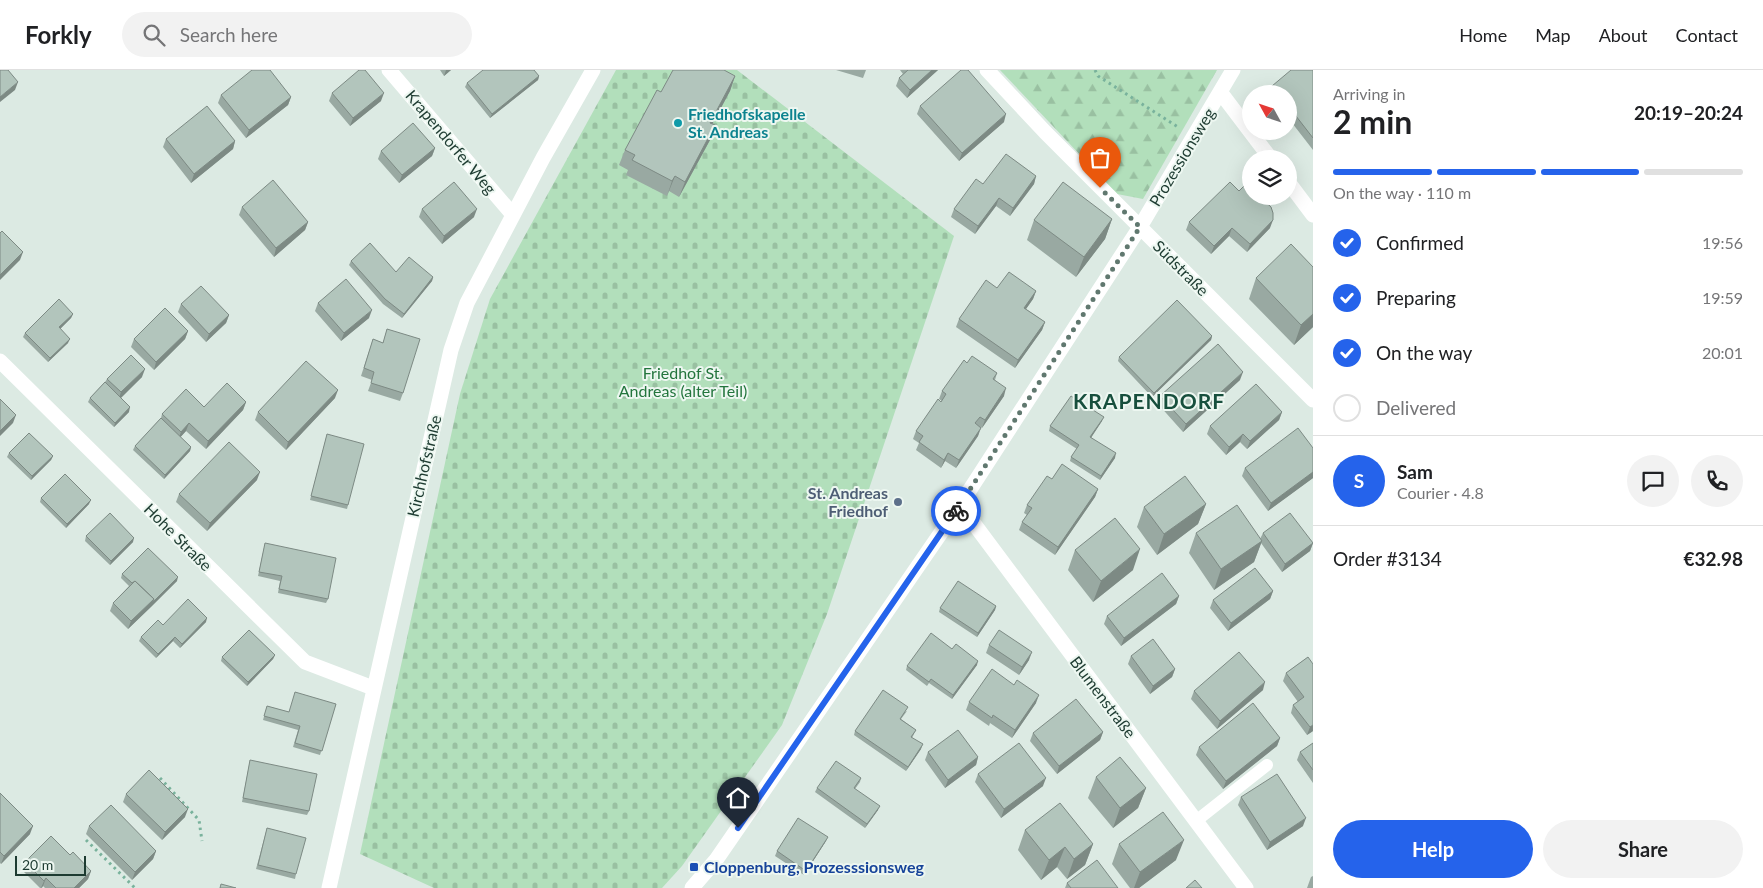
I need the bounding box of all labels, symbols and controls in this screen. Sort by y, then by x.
search box [122,12,472,57]
text: Forkly [25,20,92,49]
icon: search [140,21,168,49]
text: Search here [180,23,278,46]
text: Home [1459,24,1507,46]
text: Map [1535,24,1571,46]
text: About [1599,24,1648,46]
text: Contact [1676,24,1738,46]
text: Arriving in [1333,84,1406,103]
north arrow [1242,85,1298,140]
map controls [1242,85,1297,205]
street label: Krapendorfer Weg [402,86,500,198]
text: 20:19–20:24 [1634,101,1743,124]
text: 2 min [1333,102,1412,141]
place label: Friedhofskapelle St. Andreas [688,104,806,141]
street label: Prozessionsweg [1145,104,1218,209]
marker: Friedhofskapelle St. Andreas [672,117,684,129]
pin [1079,137,1121,188]
icon: bag [1086,144,1114,172]
button: layers [1242,150,1297,205]
text: On the way · 110 m [1333,183,1471,202]
icon: check [1333,229,1361,257]
text: Confirmed [1376,231,1464,254]
text: 19:56 [1702,233,1743,252]
street label: Südstraße [1150,236,1213,299]
icon: check [1333,284,1361,312]
text: Preparing [1376,286,1456,309]
text: 19:59 [1702,288,1743,307]
icon: check [1333,339,1361,367]
text: On the way [1376,341,1472,364]
text: 20:01 [1702,343,1743,362]
park label: Friedhof St. Andreas (alter Teil) [619,363,747,400]
district label: KRAPENDORF [1073,388,1225,413]
text: Delivered [1376,396,1456,419]
street label: Kirchhofstraße [403,413,444,519]
button: chat [1627,455,1679,507]
button: phone [1691,455,1743,507]
text: Sam [1397,460,1433,483]
text: S [1354,469,1364,492]
place label: St. Andreas Friedhof [808,483,888,520]
text: Courier · 4.8 [1397,483,1484,502]
courier [931,486,981,536]
marker: St. Andreas Friedhof [892,496,904,508]
icon: bike [942,497,970,525]
street label: Hohe Straße [141,499,216,574]
text: Order #3134 [1333,547,1442,570]
text: €32.98 [1683,547,1743,570]
street label: Blumenstraße [1066,652,1140,741]
pin [717,777,759,828]
icon: home [724,784,752,812]
button: Help [1333,820,1533,878]
button: Share [1543,820,1743,878]
scale bar [15,853,86,876]
text: 20 m [22,856,53,873]
place label: Cloppenburg, Prozesssionsweg [704,857,925,876]
marker: Cloppenburg, Prozesssionsweg [688,861,700,873]

